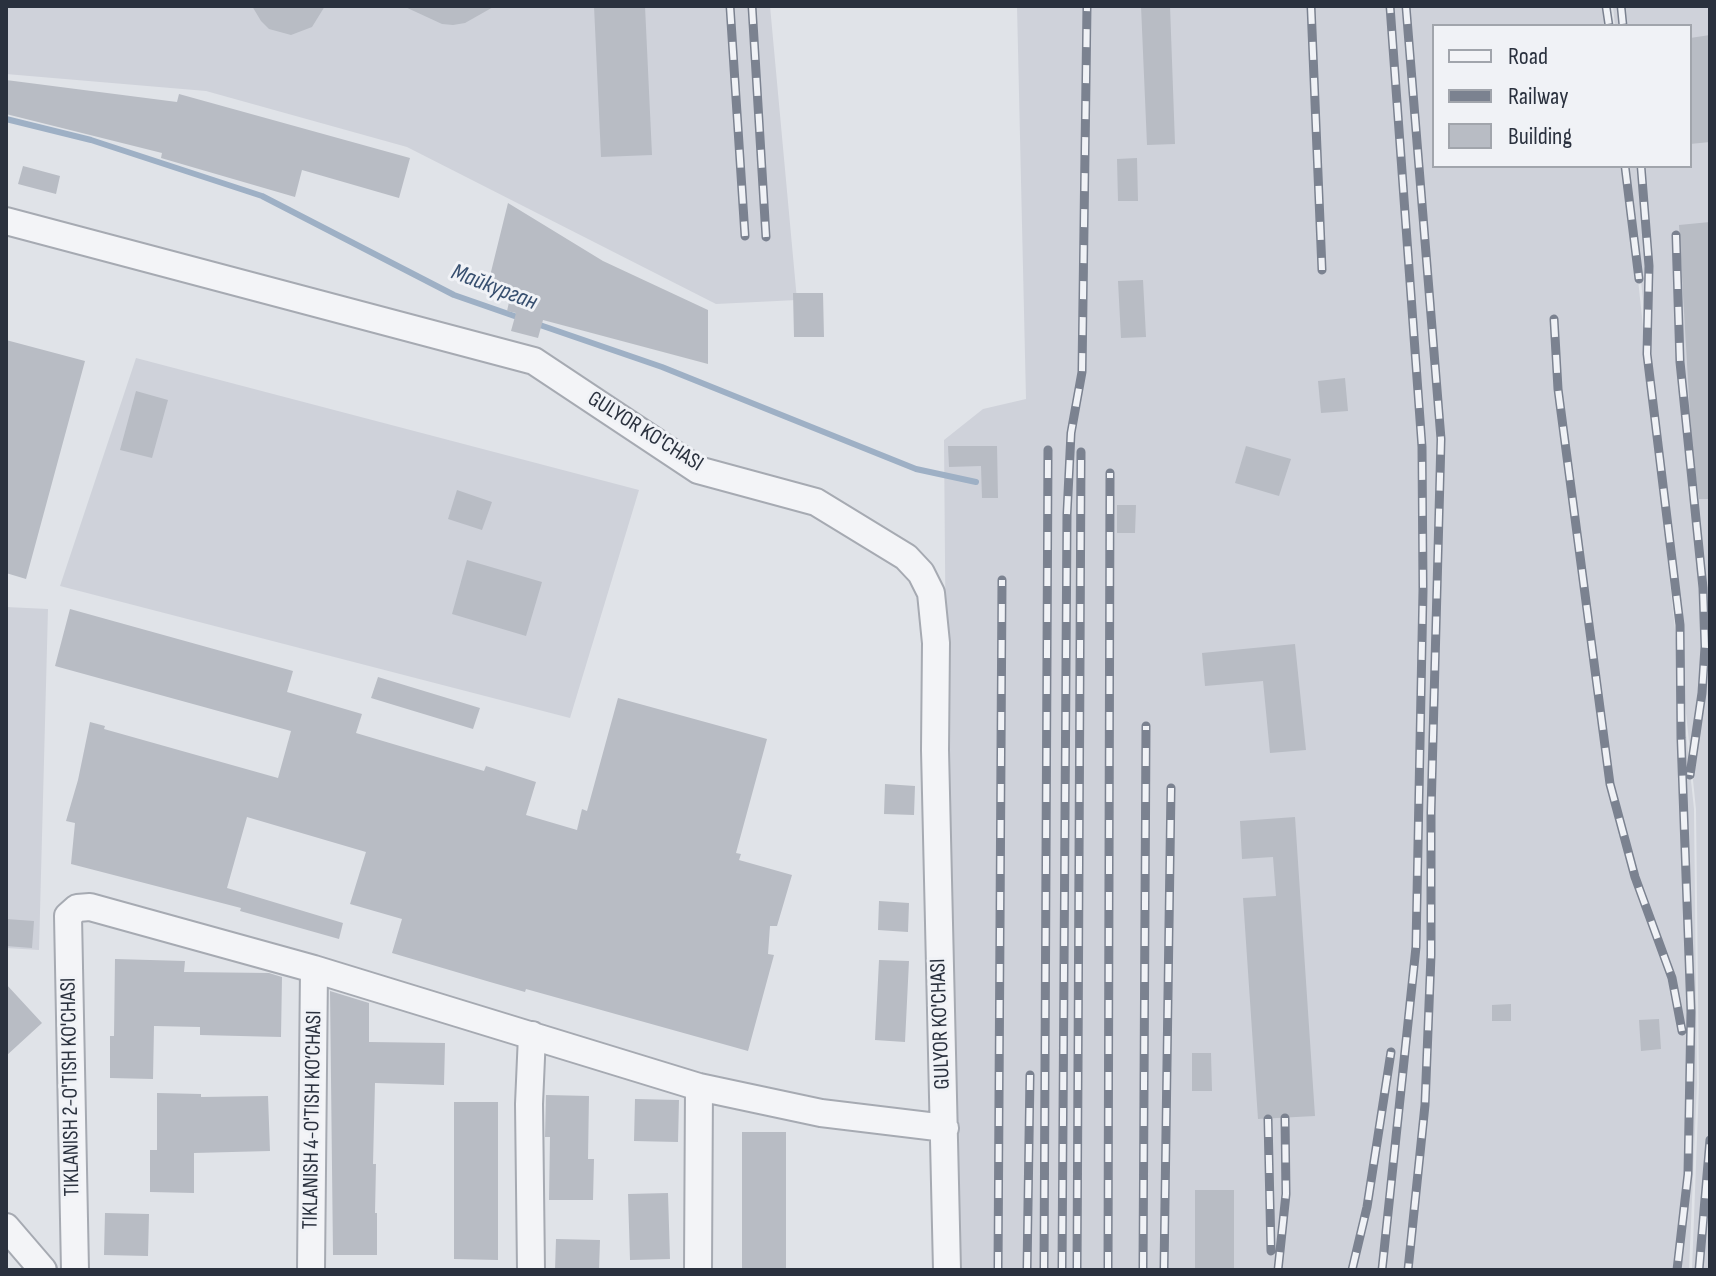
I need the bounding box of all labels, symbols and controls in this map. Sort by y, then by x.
legend [1432,24,1692,168]
text: Road [1508,42,1548,71]
text: Railway [1508,82,1568,111]
text: Building [1508,122,1572,151]
water label: Майкурган [447,259,541,317]
street label: GULYOR KO'CHASI [582,386,708,478]
street label: GULYOR KO'CHASI [926,958,956,1090]
street label: TIKLANISH 2-O'TISH KO'CHASI [56,977,86,1197]
street label: TIKLANISH 4-O'TISH KO‘CHASI [298,1010,328,1230]

